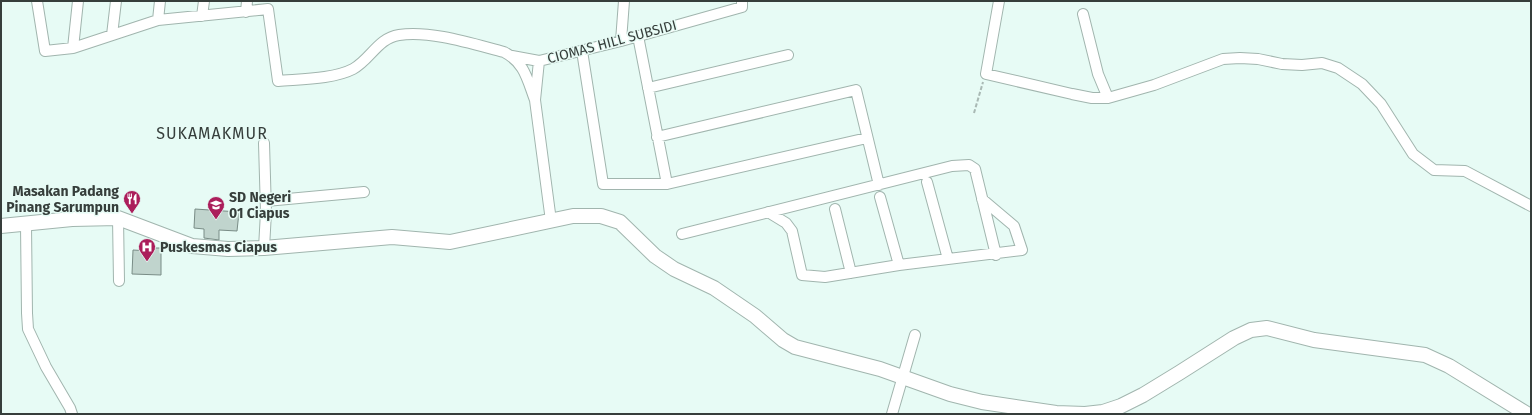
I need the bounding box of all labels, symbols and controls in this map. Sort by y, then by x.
street label: CIOMAS HILL SUBSIDI [545,17,679,67]
district label: SUKAMAKMUR [156,124,268,143]
place label: Masakan Padang Pinang Sarumpun [6,183,119,216]
restaurant icon: Masakan Padang Pinang Sarumpun [122,189,142,214]
place label: SD Negeri 01 Ciapus [229,189,291,222]
school or university icon: SD Negeri 01 Ciapus [206,195,226,220]
hospital icon: Puskesmas Ciapus [137,237,157,262]
place label: Puskesmas Ciapus [160,239,277,256]

